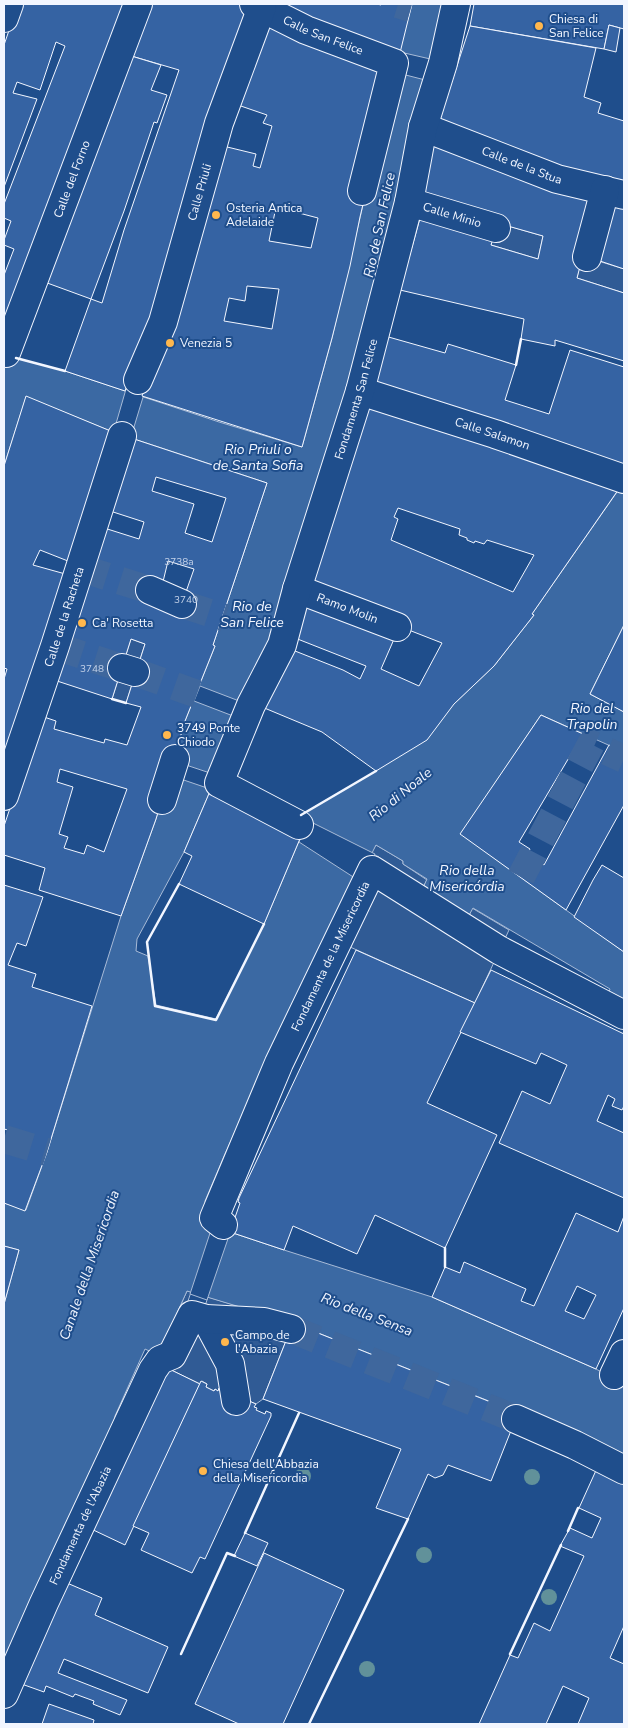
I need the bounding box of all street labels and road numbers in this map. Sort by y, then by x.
street label: Calle San Felice [280,12,366,59]
street label: Calle del Forno [50,138,94,220]
street label: Calle de la Stua [479,143,563,188]
street label: Calle Priuli [184,162,215,223]
street label: Calle Minio [421,199,484,231]
street label: Fondamenta San Felice [331,337,381,462]
street label: Calle Salamon [453,414,532,454]
street label: Calle de la Racheta [41,565,88,669]
street label: Ramo Molin [314,589,381,627]
street label: Fondamenta de la Misericordia [287,879,373,1034]
street label: Fondamenta de l'Abazia [46,1463,115,1588]

